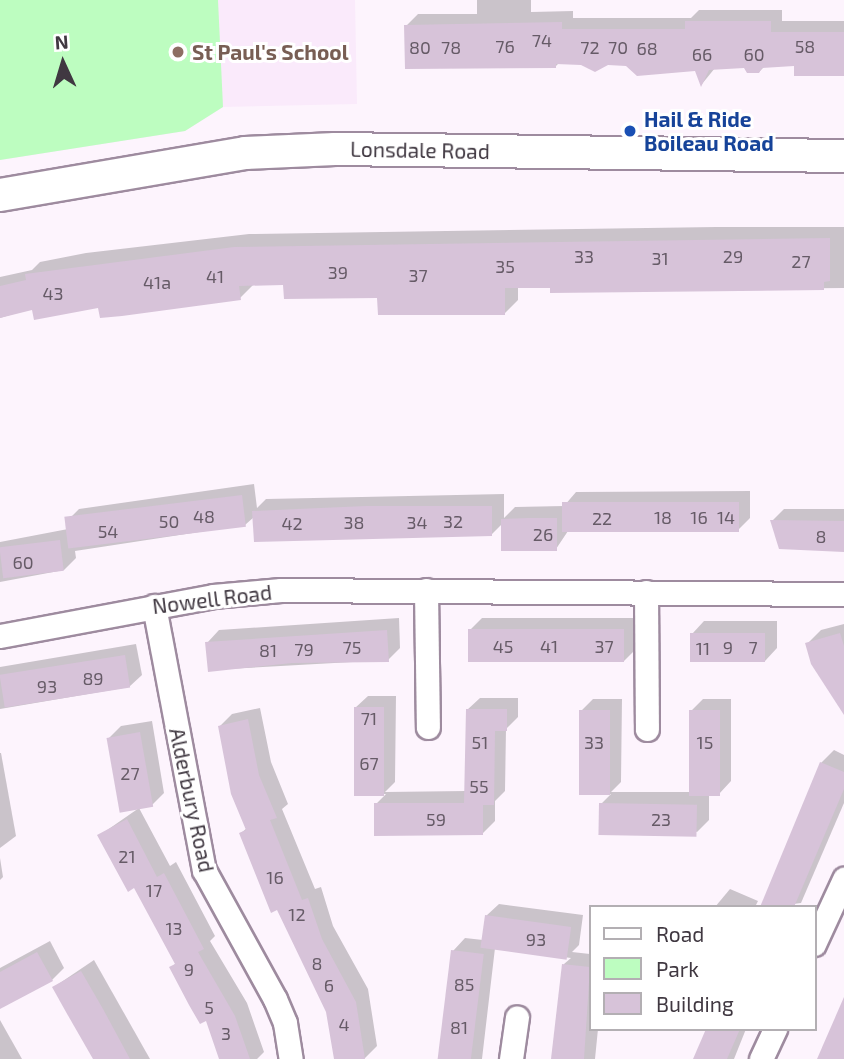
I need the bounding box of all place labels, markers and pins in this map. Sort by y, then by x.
place label: St Paul's School [192,39,349,65]
marker: St Paul's School [170,44,186,60]
place label: Hail & Ride Boileau Road [644,106,774,156]
marker: Hail & Ride Boileau Road [622,123,638,139]

